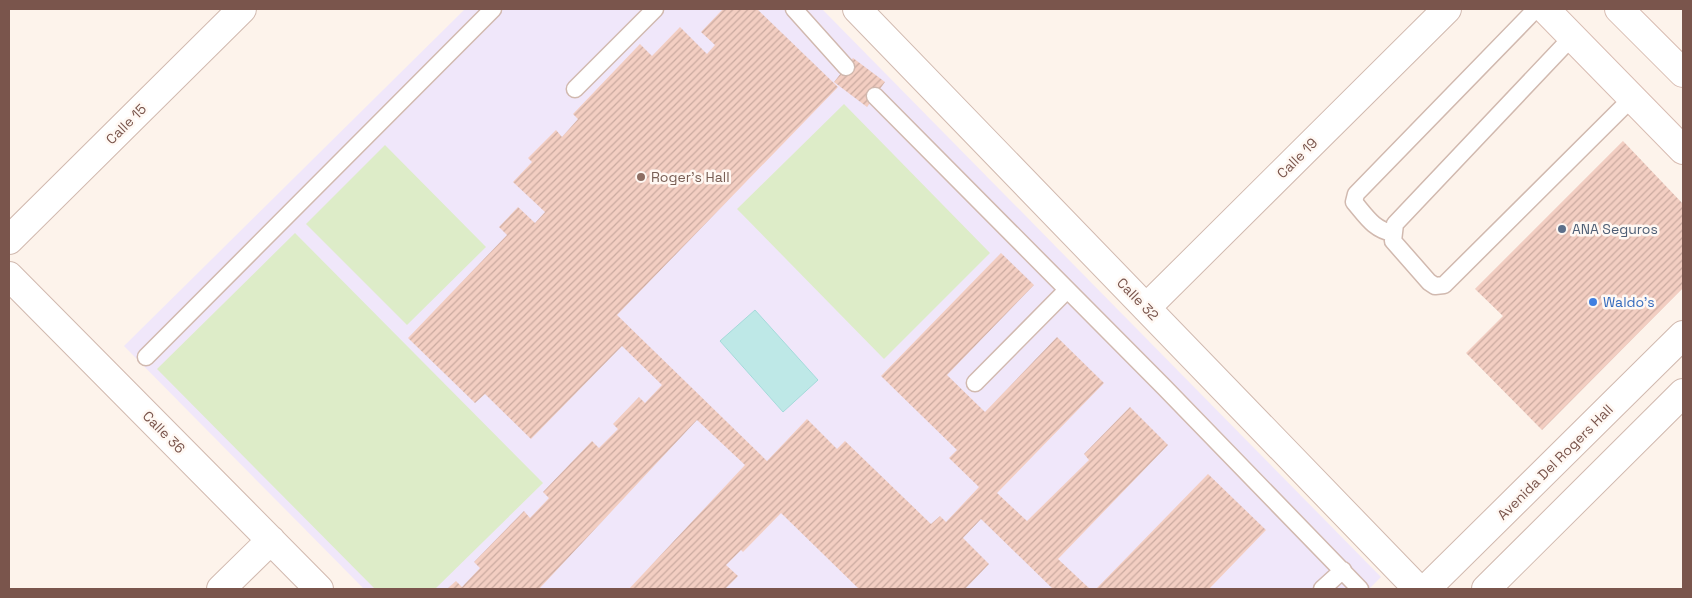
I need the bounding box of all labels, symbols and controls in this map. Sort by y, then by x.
street label: Calle 15 [102,100,150,148]
street label: Calle 19 [1273,134,1321,182]
place label: Roger's Hall [651,168,730,186]
marker: Roger's Hall [635,171,647,183]
place label: ANA Seguros [1572,220,1658,238]
marker: ANA Seguros [1556,223,1568,235]
street label: Calle 32 [1113,274,1163,324]
place label: Waldo's [1603,293,1655,311]
marker: Waldo's [1587,296,1599,308]
street label: Avenida Del Rogers Hall [1493,400,1617,524]
street label: Calle 36 [139,407,189,457]

